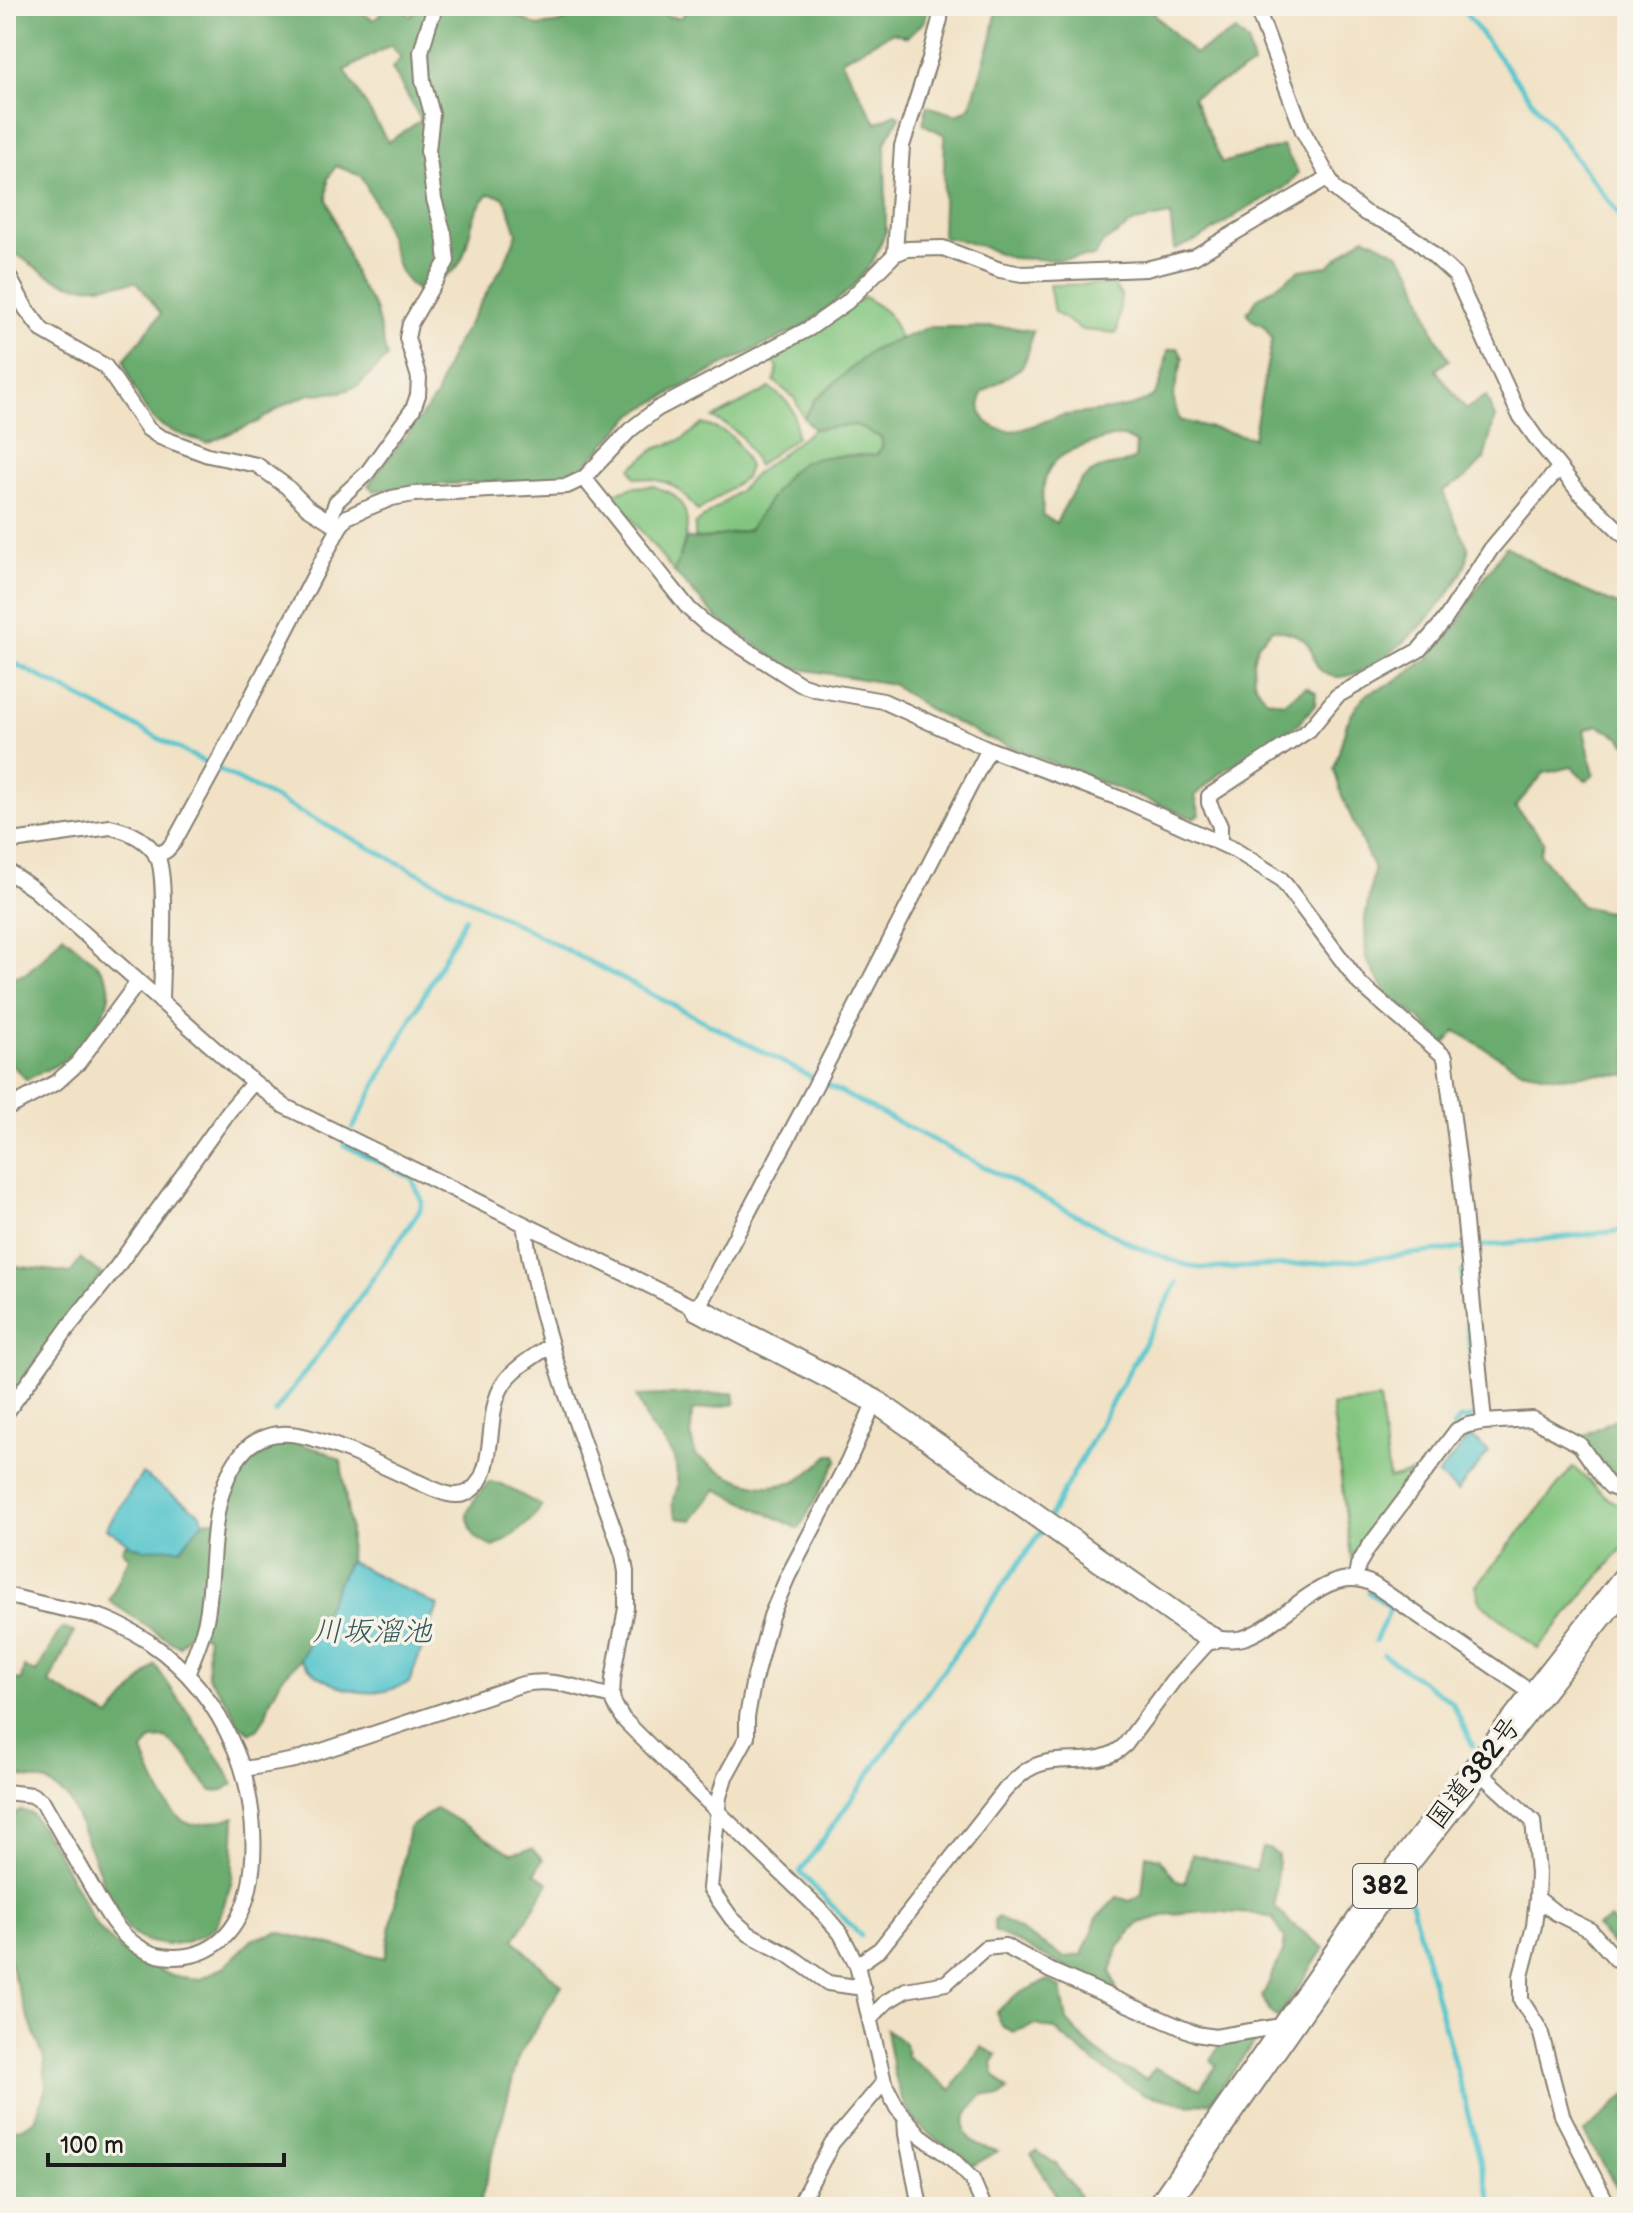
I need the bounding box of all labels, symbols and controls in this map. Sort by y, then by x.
water label: 川坂溜池 [312,1614,433,1650]
street label: 国道382号 [1420,1710,1528,1836]
road number: 382 [1353,1864,1417,1908]
scale bar [48,2117,284,2167]
text: 100 m [60,2131,124,2160]

